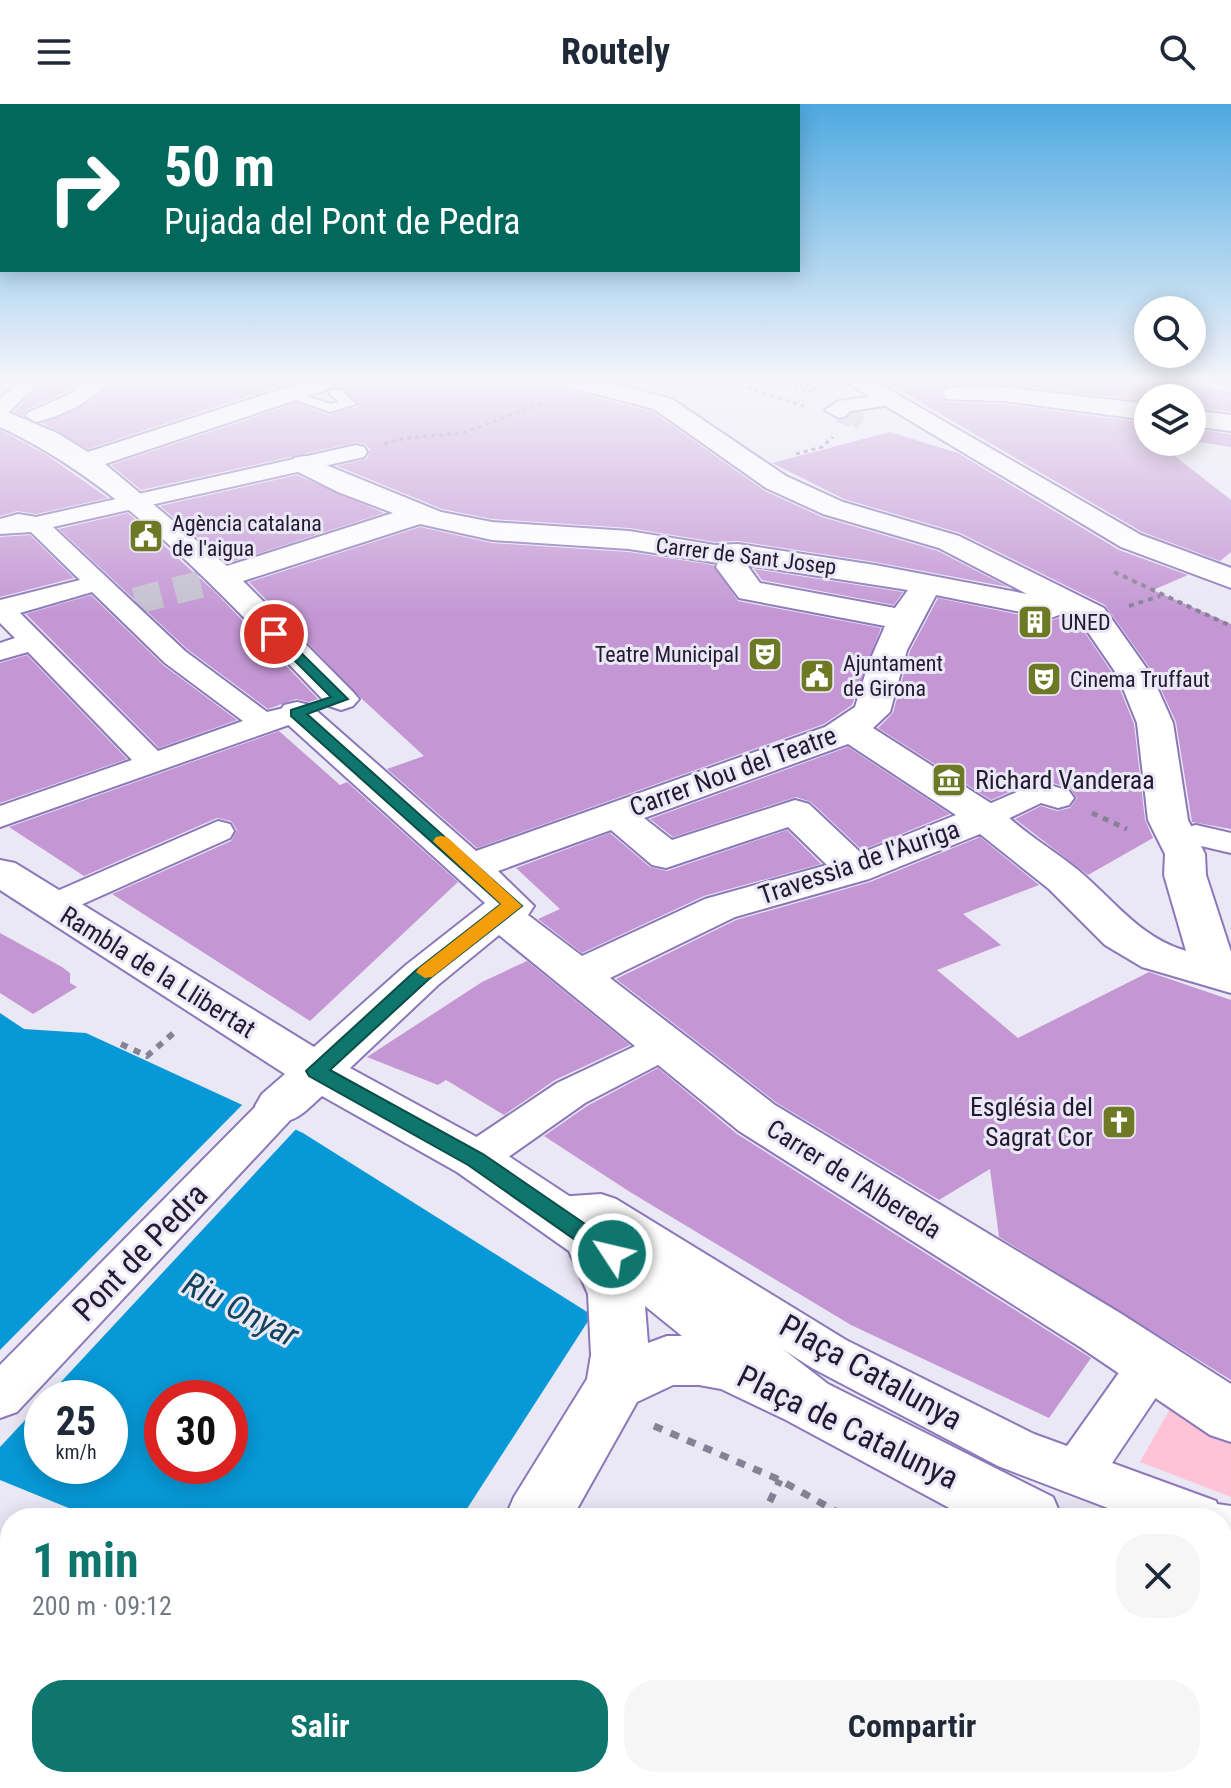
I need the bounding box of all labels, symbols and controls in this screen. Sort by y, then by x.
icon: menu [32,30,76,74]
icon: search [1155,30,1199,74]
text: Routely [561,31,670,73]
text: 50 m [164,134,275,200]
icon: right [32,136,136,240]
text: Pujada del Pont de Pedra [164,201,520,243]
map controls [1134,296,1206,456]
button: search [1134,296,1206,368]
button: layers [1134,384,1206,456]
place label: Agència catalana de l'aigua [172,511,322,561]
public building icon: Agència catalana de l'aigua [127,517,165,555]
street label: Carrer de Sant Josep [654,533,838,579]
pin [240,600,308,668]
building icon: UNED [1016,603,1054,641]
place label: UNED [1061,610,1110,635]
icon: arrive [252,612,296,656]
theatre icon: Teatre Municipal [746,635,784,673]
place label: Teatre Municipal [595,642,739,667]
place label: Ajuntament de Girona [843,651,943,701]
public building icon: Ajuntament de Girona [798,657,836,695]
theatre icon: Cinema Truffaut [1025,660,1063,698]
place label: Cinema Truffaut [1070,667,1210,692]
street label: Carrer Nou del Teatre [626,720,840,822]
museum icon: Richard Vanderaa [930,761,968,799]
place label: Richard Vanderaa [975,765,1155,795]
street label: Travessia de l'Auriga [755,814,963,910]
street label: Rambla de la Llibertat [55,900,261,1044]
place label: Església del Sagrat Cor [970,1092,1093,1152]
church icon: Església del Sagrat Cor [1100,1103,1138,1141]
street label: Carrer de l'Albereda [761,1113,947,1245]
street label: Pont de Pedra [65,1175,215,1329]
position arrow [570,1212,654,1296]
water label: Riu Onyar [177,1263,306,1355]
street label: Plaça Catalunya [773,1306,969,1438]
street label: Plaça de Catalunya [731,1357,965,1497]
speed limit sign: 30 [144,1380,248,1484]
text: 25 [56,1398,96,1445]
text: km/h [55,1440,97,1464]
text: 1 min [32,1532,139,1589]
button: close [1116,1534,1200,1618]
text: 200 m · 09:12 [32,1591,172,1621]
button: Salir [32,1680,608,1772]
button: Compartir [624,1680,1200,1772]

